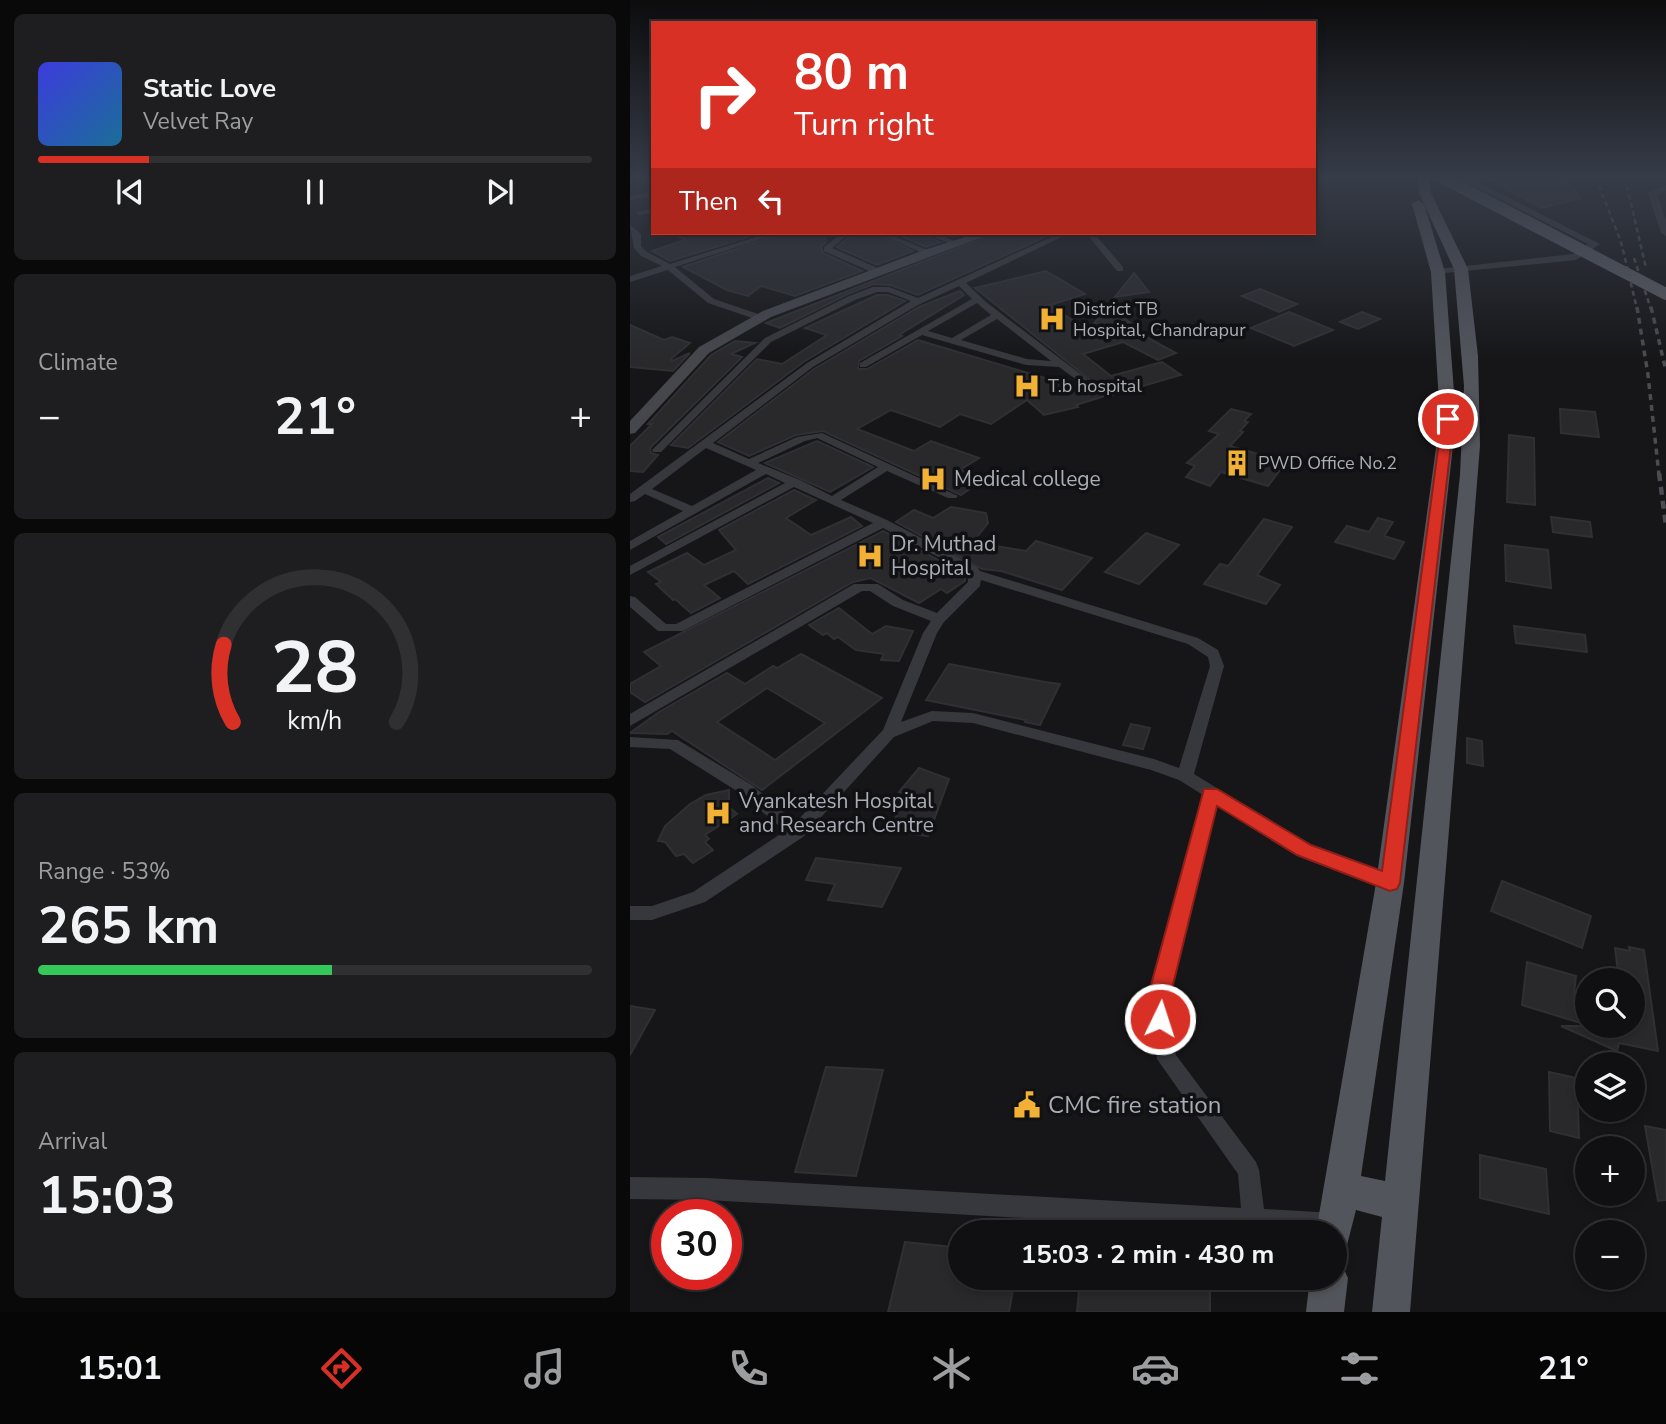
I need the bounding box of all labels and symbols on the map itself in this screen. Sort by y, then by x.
place label: District TB Hospital, Chandrapur [1073,297,1246,342]
hospital icon: District TB Hospital, Chandrapur [1037,304,1067,334]
hospital icon: T.b hospital [1012,371,1042,401]
place label: T.b hospital [1048,374,1142,398]
pin [1418,389,1478,449]
building icon: PWD Office No.2 [1222,448,1252,478]
place label: PWD Office No.2 [1258,451,1397,475]
hospital icon: Medical college [918,464,948,494]
place label: Medical college [954,465,1101,493]
place label: Dr. Muthad Hospital [891,530,996,582]
hospital icon: Dr. Muthad Hospital [855,541,885,571]
place label: Vyankatesh Hospital and Research Centre [738,787,934,839]
hospital icon: Vyankatesh Hospital and Research Centre [703,798,733,828]
position arrow [1123,982,1197,1056]
place label: CMC fire station [1048,1089,1221,1121]
public building icon: CMC fire station [1012,1090,1042,1120]
speed limit sign: 30 [651,1199,742,1290]

